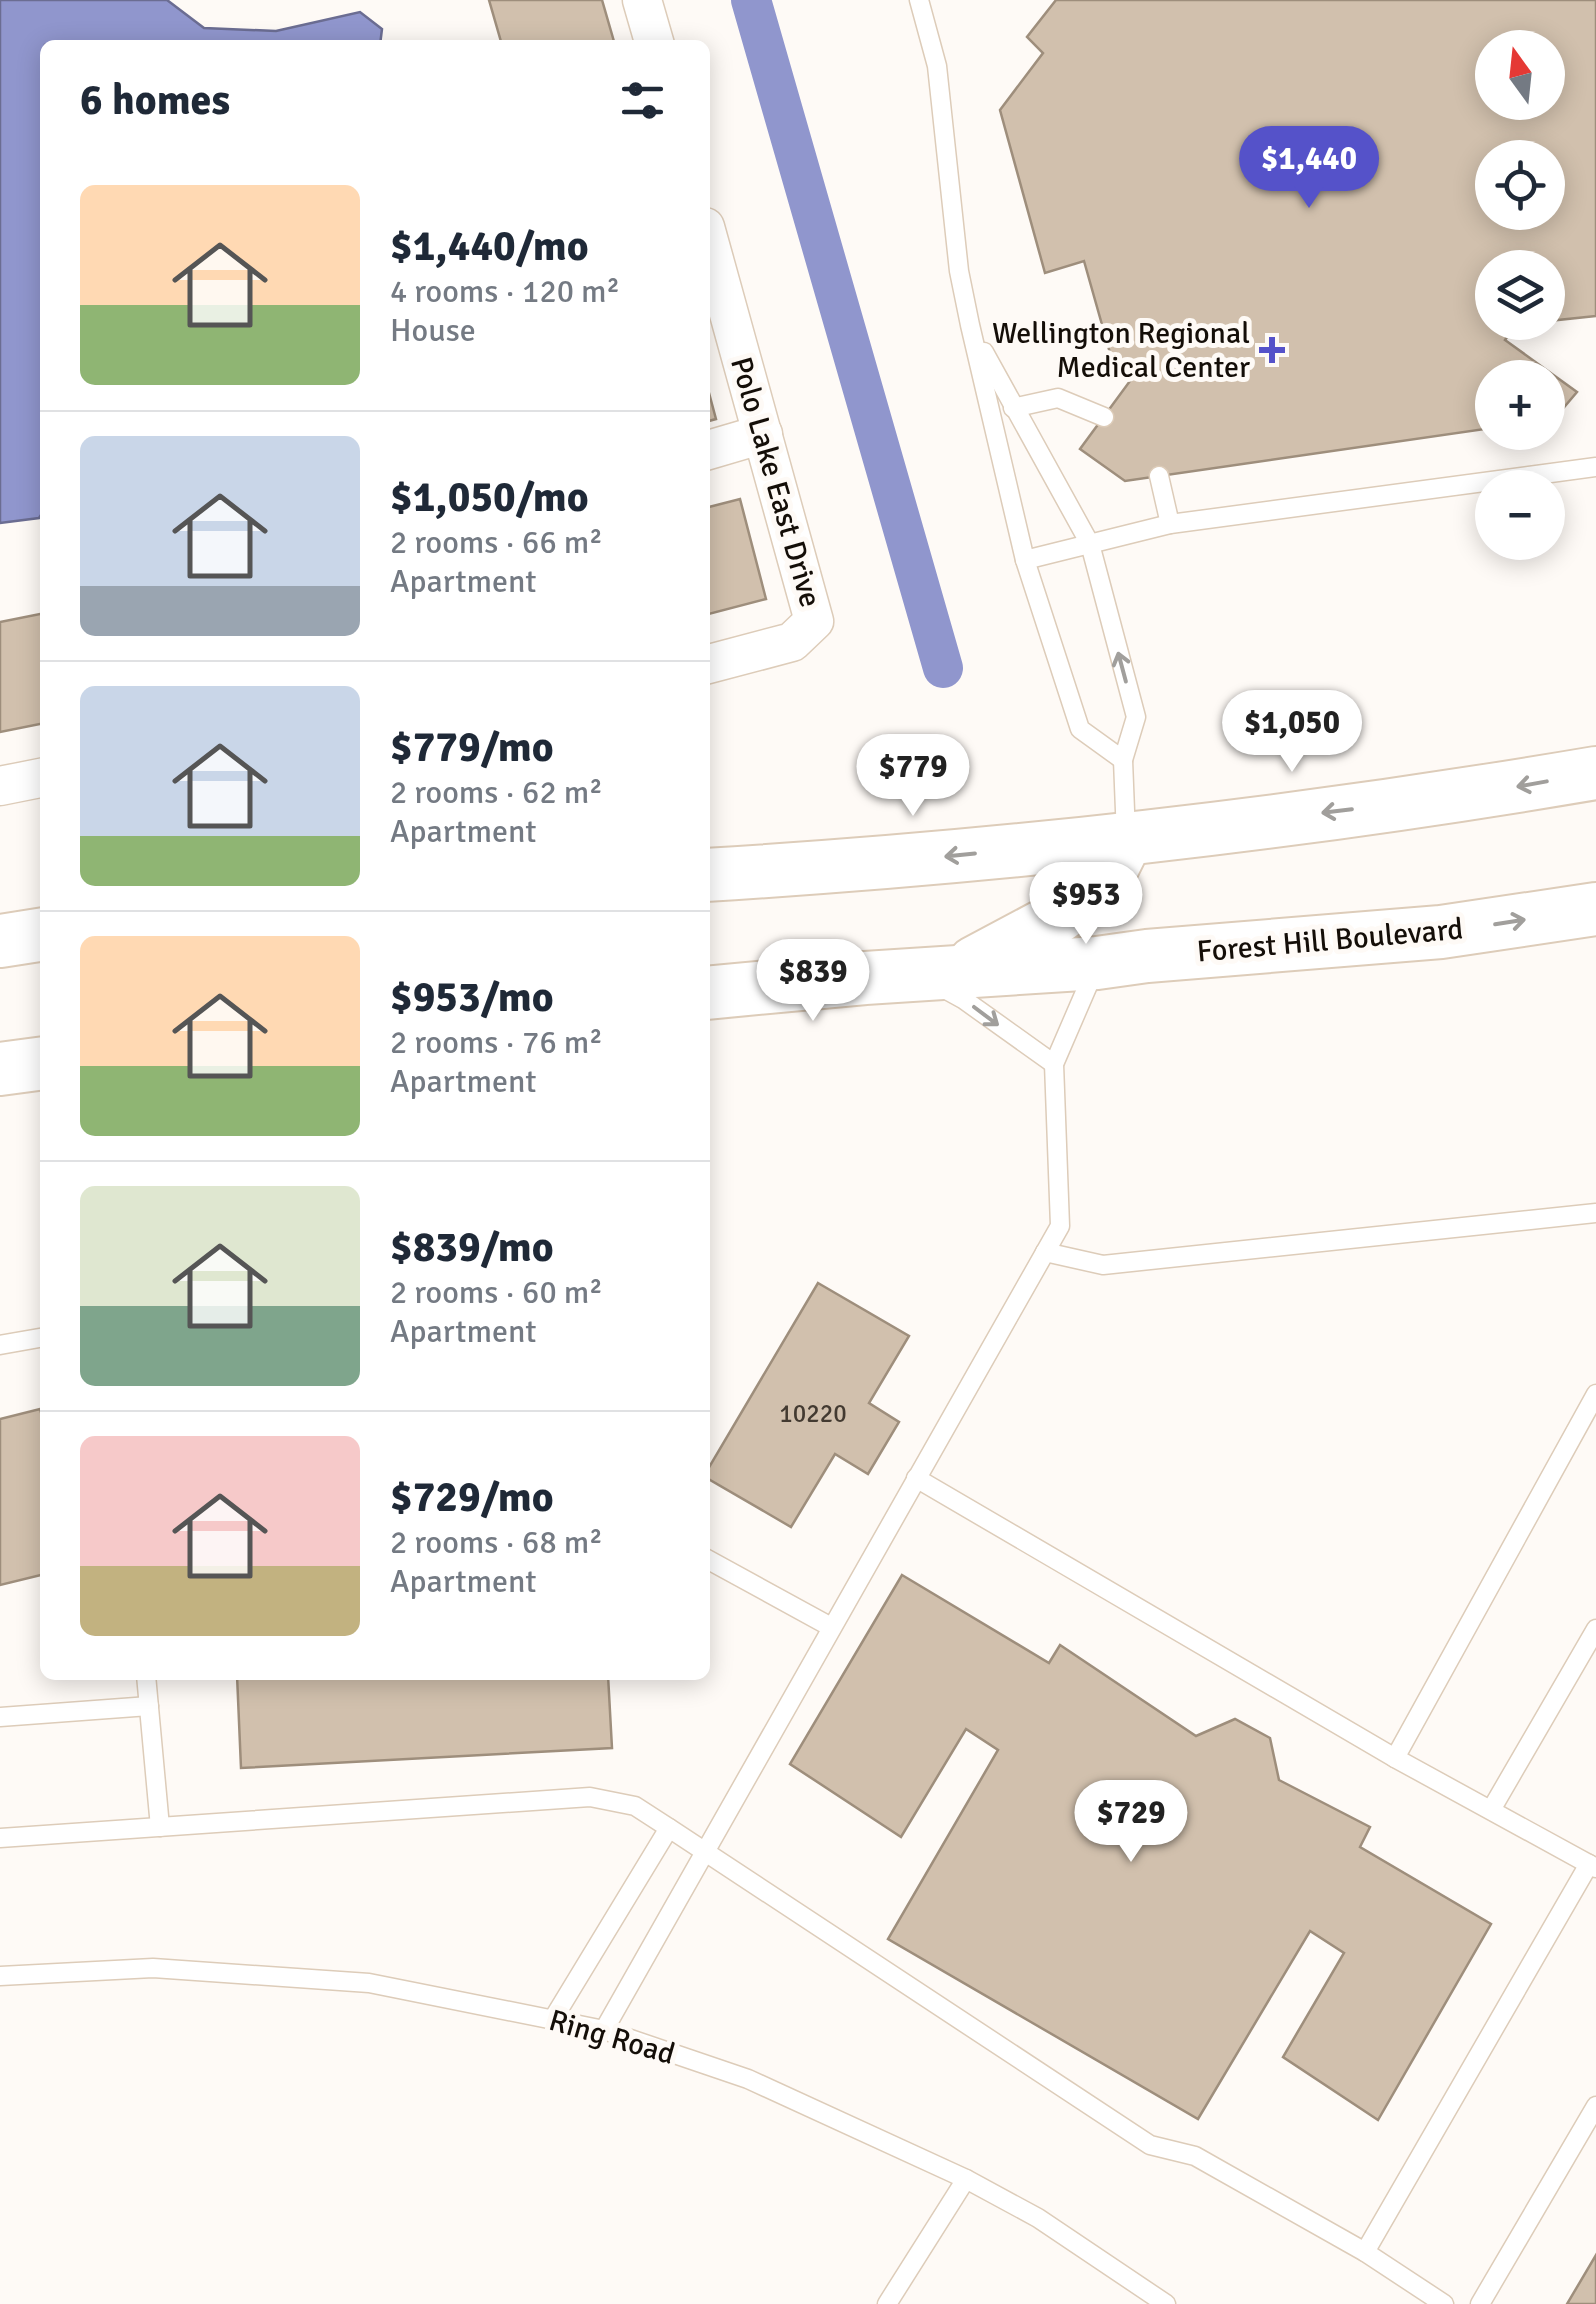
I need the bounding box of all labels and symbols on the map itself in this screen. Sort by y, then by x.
north arrow [1475,30,1565,120]
pin: $1,440 [1228,126,1390,211]
place label: Wellington Regional Medical Center [992,315,1250,386]
marker: Wellington Regional Medical Center [1259,337,1285,363]
street label: Polo Lake East Drive [722,353,829,611]
one-way arrow [1112,651,1131,683]
pin: $1,050 [1211,690,1373,775]
pin: $779 [854,734,972,819]
one-way arrow [1517,775,1549,793]
one-way arrow [1322,802,1354,821]
one-way arrow [944,846,976,865]
pin: $953 [1027,862,1145,947]
street label: Forest Hill Boulevard [1195,910,1465,971]
one-way arrow [1493,912,1525,931]
pin: $839 [754,939,872,1024]
one-way arrow [972,1005,999,1026]
house number: 10220 [779,1398,847,1429]
pin: $729 [1072,1780,1190,1865]
street label: Ring Road [545,2002,679,2073]

